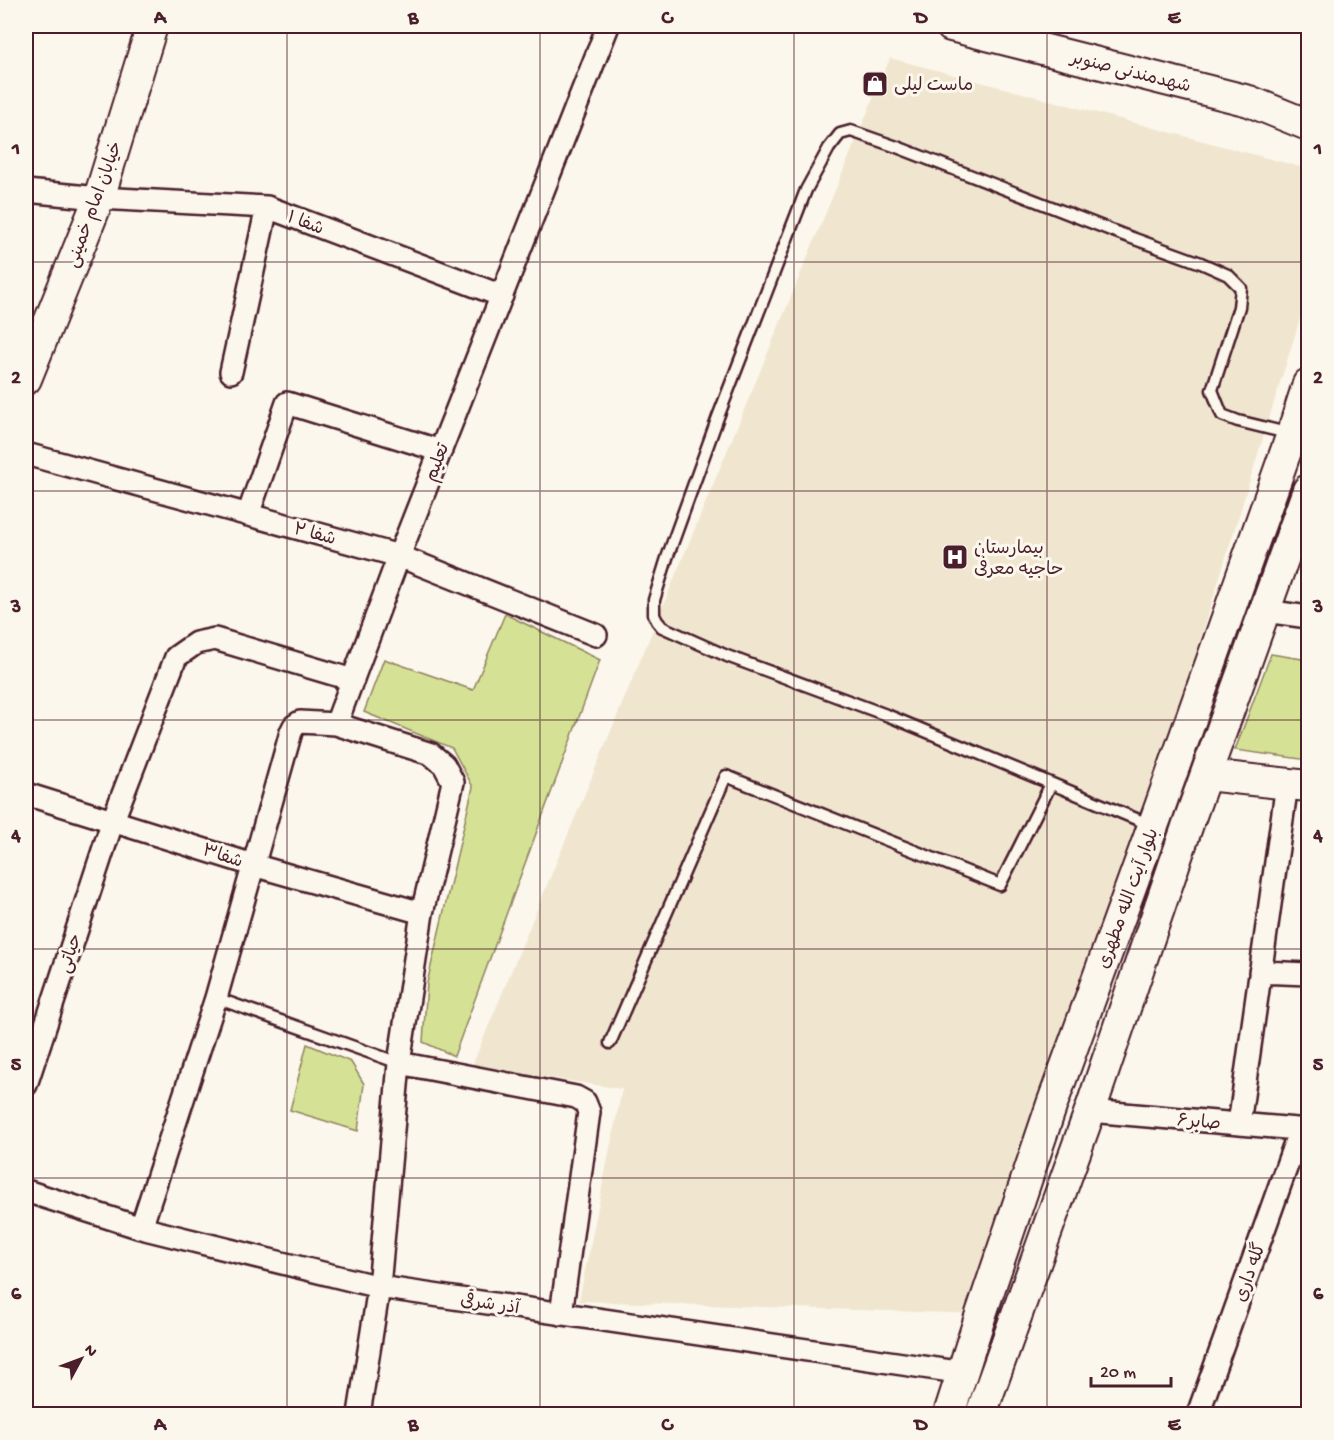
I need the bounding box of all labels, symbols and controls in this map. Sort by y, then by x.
text: A [153,8,168,31]
text: B [407,8,419,31]
text: C [661,8,675,31]
text: D [912,8,928,31]
text: E [1168,8,1182,31]
street label: شهدمندنی صنوبر [1066,48,1193,98]
shop icon: ماست لیلی [860,69,890,99]
place label: ماست لیلی [894,76,973,97]
text: 1 [11,139,20,162]
street label: خیابان امام خمینی [63,139,129,271]
text: 1 [1313,139,1322,162]
street label: شفا ۱ [284,208,326,241]
text: 2 [11,368,21,391]
text: 2 [1313,368,1323,391]
street label: تعلیم [421,440,456,485]
street label: شفا ۲ [291,520,338,551]
place label: بیمارستان حاجیه معرفی [974,539,1063,581]
hospital icon: بیمارستان حاجیه معرفی [940,542,970,572]
text: 3 [10,597,21,620]
text: 3 [1312,597,1323,620]
street label: بلوار آیت الله مطهری [1093,825,1164,972]
text: 4 [10,826,21,849]
text: 4 [1312,826,1323,849]
street label: شفا۳ [199,841,245,874]
street label: حیاتی [55,931,88,976]
text: 5 [11,1055,22,1078]
text: 5 [1313,1055,1324,1078]
street label: صابر۶ [1176,1111,1222,1136]
street label: گله داری [1229,1240,1272,1305]
text: 6 [11,1284,22,1307]
text: 6 [1313,1284,1324,1307]
street label: آذر شرقی [459,1287,523,1320]
north arrow [51,1329,111,1389]
text: N [79,1341,101,1362]
scale bar [1091,1350,1170,1388]
text: 20 m [1100,1363,1136,1384]
text: A [153,1415,168,1438]
text: B [407,1415,419,1438]
text: C [661,1415,675,1438]
text: D [912,1415,928,1438]
text: E [1168,1415,1182,1438]

